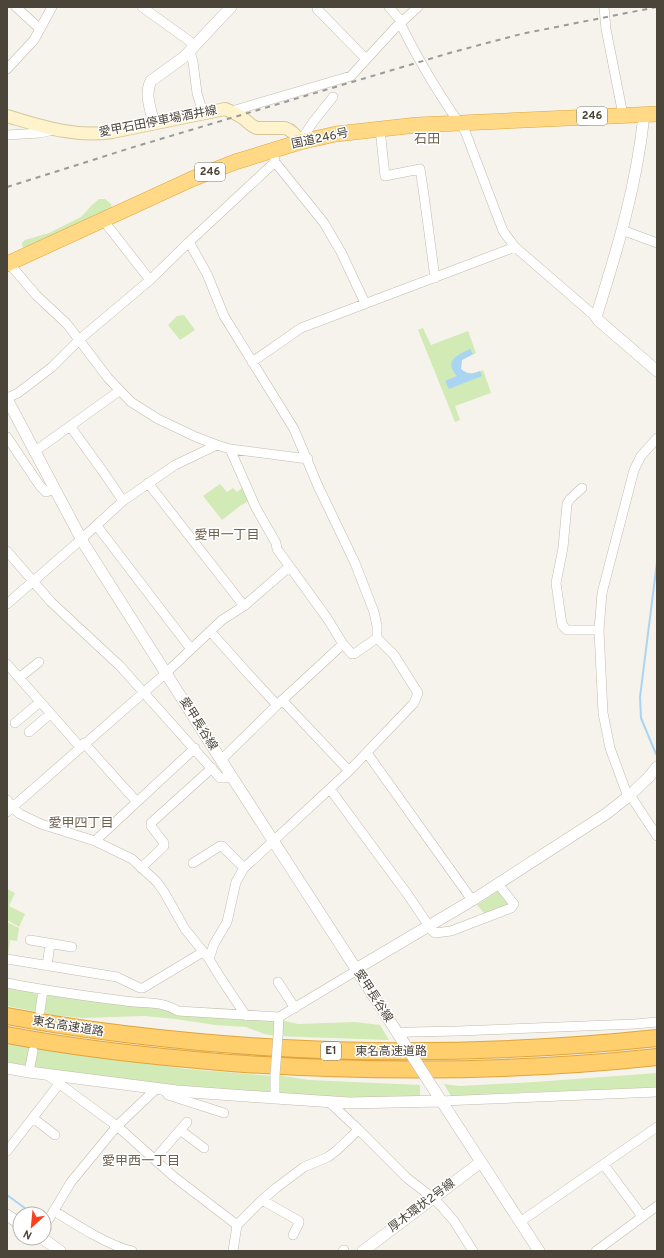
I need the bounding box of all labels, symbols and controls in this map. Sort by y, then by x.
street label: 愛甲石田停車場酒井線 [98,103,218,141]
road number: 246 [577,107,607,125]
street label: 国道246号 [290,125,350,153]
district label: 石田 [414,132,440,148]
road number: 246 [195,163,225,181]
district label: 愛甲一丁目 [194,528,260,544]
street label: 愛甲長谷線 [175,694,221,754]
district label: 愛甲四丁目 [48,816,114,832]
street label: 愛甲長谷線 [350,966,396,1026]
street label: 東名高速道路 [31,1013,105,1041]
road number: E1 [321,1042,341,1060]
street label: 東名高速道路 [355,1044,427,1060]
district label: 愛甲西一丁目 [102,1154,180,1170]
street label: 厚木環状2号線 [385,1176,459,1236]
north arrow [12,1206,52,1246]
text: N [21,1226,35,1242]

